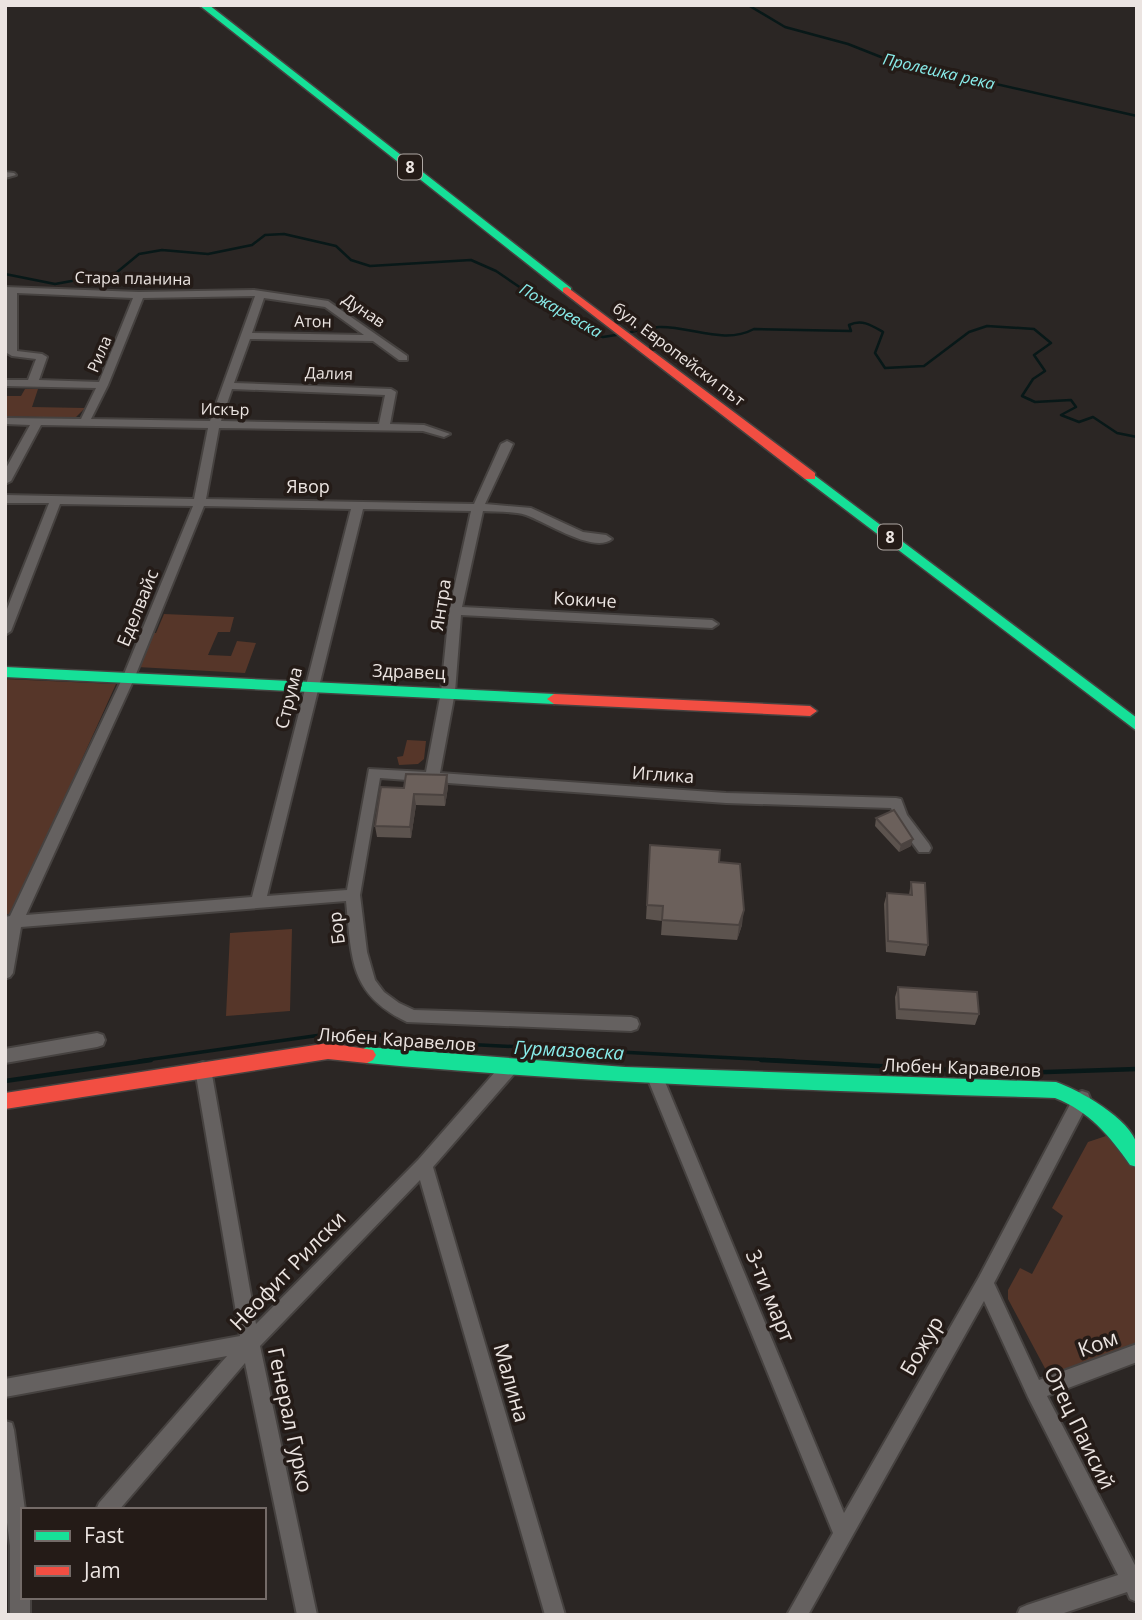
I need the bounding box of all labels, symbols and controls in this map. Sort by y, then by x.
water label: Пролешка река [881,47,997,95]
road number: 8 [398,154,422,180]
street label: Стара планина [75,266,191,290]
water label: Пожаревска [516,277,606,343]
street label: Дунав [338,288,390,332]
street label: бул. Европейски път [608,297,750,411]
street label: Атон [294,310,332,332]
street label: Рила [81,332,117,376]
street label: Далия [305,361,353,385]
street label: Искър [200,398,250,420]
street label: Явор [286,474,330,498]
road number: 8 [878,524,902,550]
street label: Еделвайс [111,565,164,650]
street label: Янтра [424,577,456,633]
street label: Кокиче [553,585,617,613]
street label: Здравец [372,658,446,684]
street label: Струма [269,664,307,731]
street label: Иглика [631,760,695,788]
street label: Бор [322,910,350,946]
street label: Любен Каравелов [317,1022,477,1056]
water label: Гурмазовска [513,1034,625,1066]
street label: Любен Каравелов [882,1052,1042,1082]
street label: Неофит Рилски [223,1205,351,1336]
street label: 3-ти март [740,1245,802,1346]
street label: Божур [893,1311,949,1380]
street label: Ком [1074,1323,1122,1363]
street label: Малина [487,1340,537,1425]
street label: Генерал Гурко [262,1345,320,1495]
street label: Отец Паисий [1038,1361,1122,1494]
legend [21,1508,266,1599]
text: Fast [84,1521,124,1549]
text: Jam [82,1556,121,1584]

